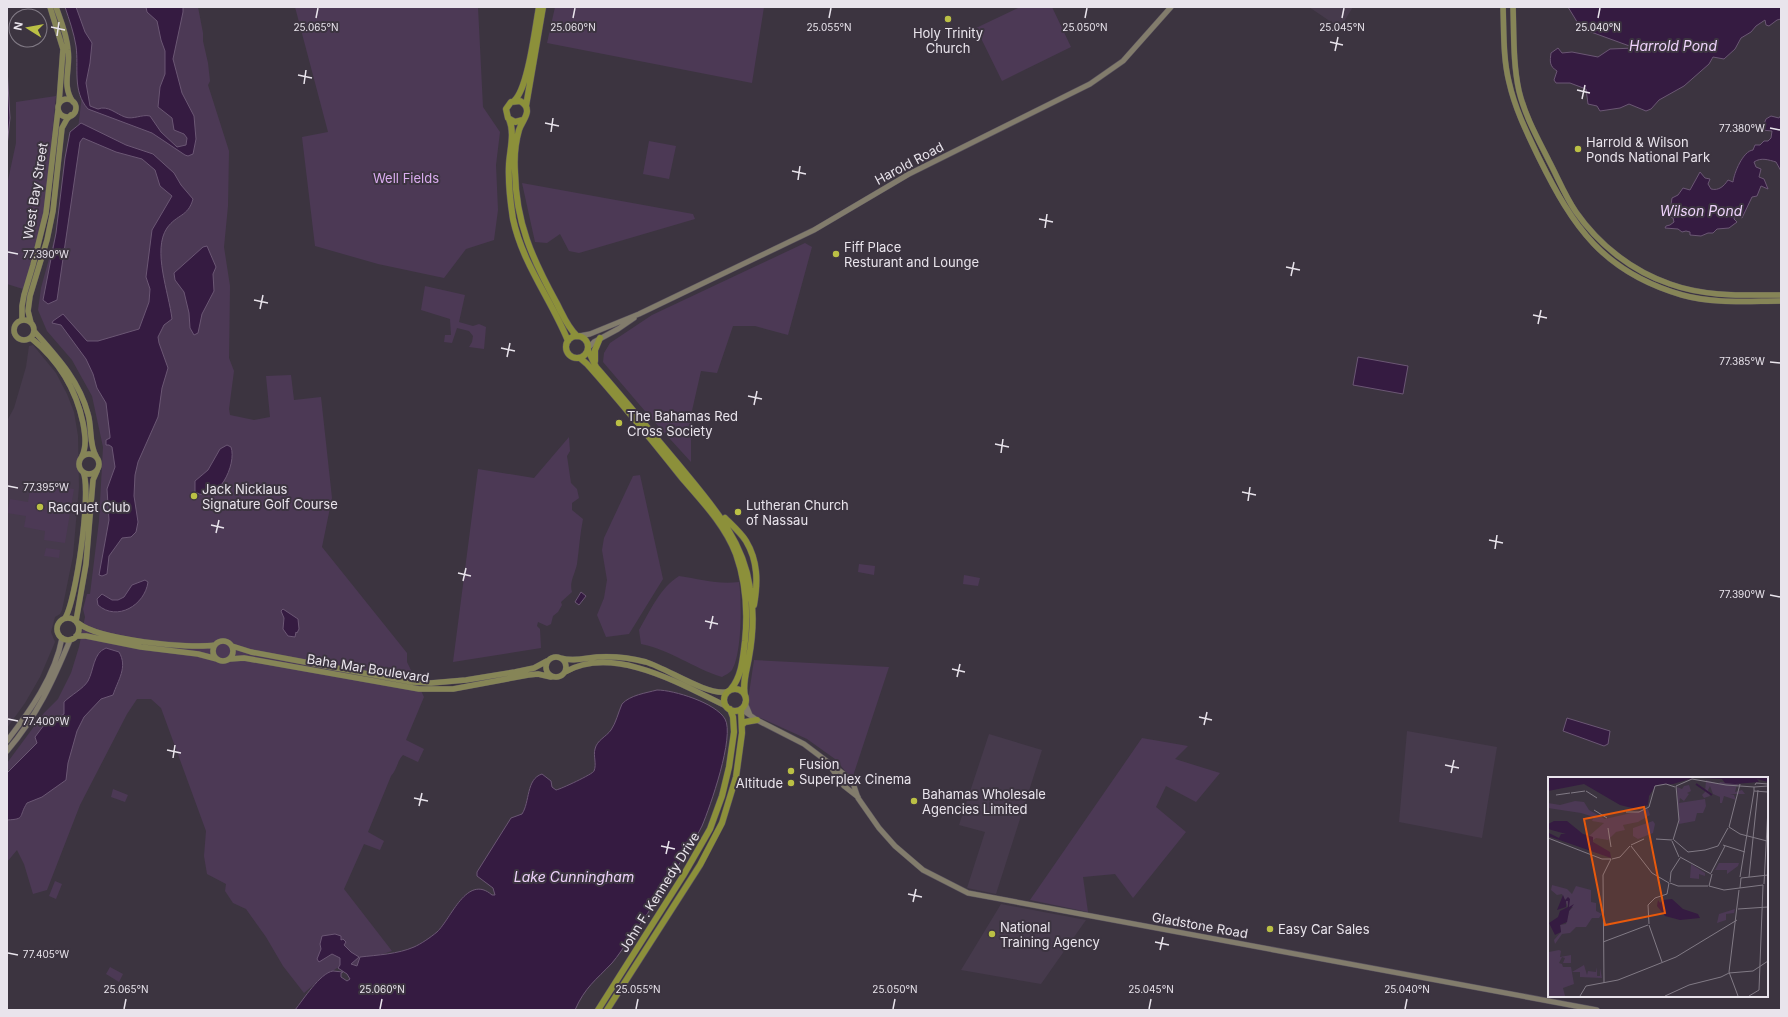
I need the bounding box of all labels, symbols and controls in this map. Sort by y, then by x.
north arrow [8,8,48,48]
marker: Holy Trinity Church [943,14,953,24]
text: N [11,21,26,32]
text: 25.065°N [293,21,339,33]
text: 25.060°N [550,21,596,33]
text: 25.055°N [806,21,852,33]
text: 25.050°N [1062,21,1108,33]
text: 25.045°N [1319,21,1365,33]
text: 25.040°N [1575,21,1621,33]
place label: Holy Trinity Church [913,25,983,56]
water label: Harrold Pond [1629,37,1717,54]
text: 77.380°W [1719,122,1765,134]
place label: Harrold & Wilson Ponds National Park [1586,134,1710,165]
street label: Harold Road [872,138,946,188]
street label: West Bay Street [19,141,51,241]
marker: Harrold & Wilson Ponds National Park [1573,144,1583,154]
park label: Well Fields [373,170,439,186]
water label: Wilson Pond [1660,202,1743,219]
place label: Fiff Place Resturant and Lounge [844,239,979,270]
text: 77.390°W [23,248,69,260]
marker: Fiff Place Resturant and Lounge [831,249,841,259]
text: 77.385°W [1719,355,1765,367]
place label: The Bahamas Red Cross Society [627,408,738,439]
marker: The Bahamas Red Cross Society [614,418,624,428]
text: 77.395°W [23,481,69,493]
place label: Jack Nicklaus Signature Golf Course [202,481,338,512]
marker: Jack Nicklaus Signature Golf Course [189,491,199,501]
place label: Lutheran Church of Nassau [746,497,849,528]
place label: Racquet Club [48,499,130,515]
marker: Racquet Club [35,502,45,512]
marker: Lutheran Church of Nassau [733,507,743,517]
text: 77.390°W [1719,588,1765,600]
street label: Baha Mar Boulevard [306,650,430,686]
text: 77.400°W [23,715,69,727]
place label: Fusion Superplex Cinema [799,756,911,787]
marker: Fusion Superplex Cinema [786,766,796,776]
place label: Altitude [736,775,783,791]
inset map [1548,777,1768,997]
marker: Altitude [786,778,796,788]
place label: Bahamas Wholesale Agencies Limited [922,786,1046,817]
marker: Bahamas Wholesale Agencies Limited [909,796,919,806]
street label: John F. Kennedy Drive [615,829,703,955]
water label: Lake Cunningham [514,868,634,885]
street label: Gladstone Road [1151,909,1249,941]
place label: National Training Agency [1000,919,1100,950]
place label: Easy Car Sales [1278,921,1370,937]
marker: Easy Car Sales [1265,924,1275,934]
marker: National Training Agency [987,929,997,939]
text: 77.405°W [23,948,69,960]
text: 25.065°N [103,983,149,995]
text: 25.060°N [359,983,405,995]
text: 25.055°N [615,983,661,995]
text: 25.050°N [872,983,918,995]
text: 25.045°N [1128,983,1174,995]
text: 25.040°N [1384,983,1430,995]

